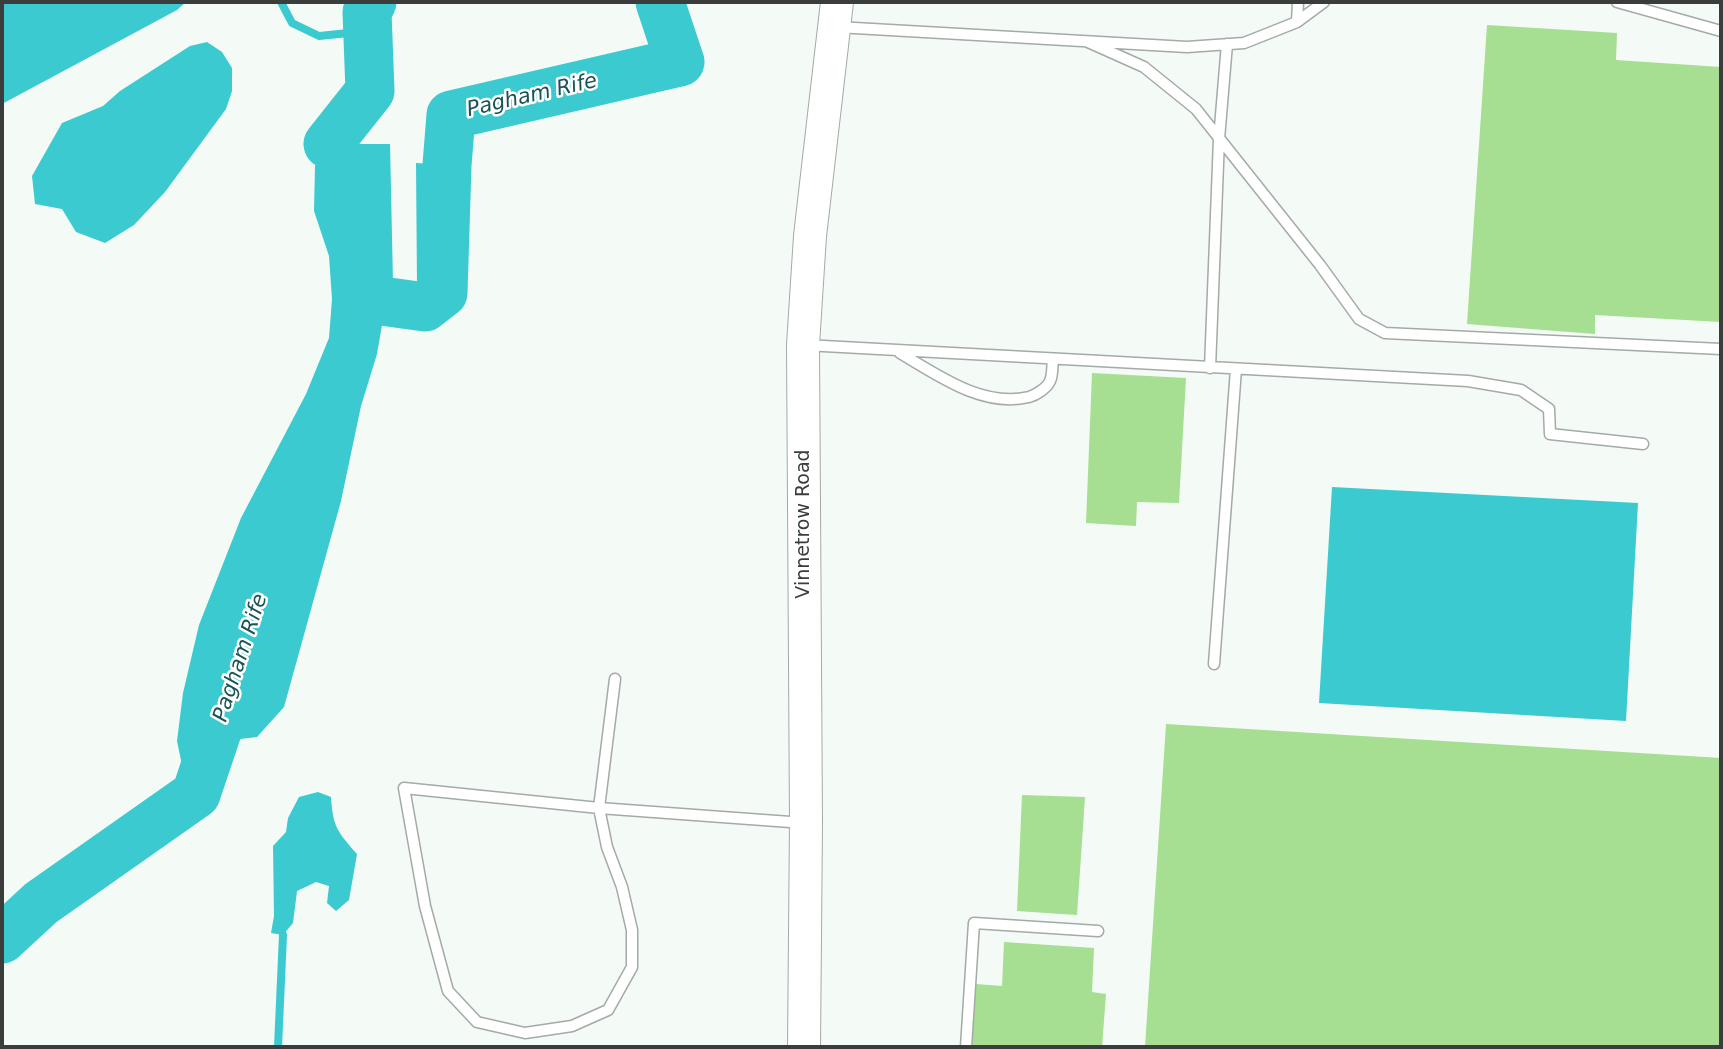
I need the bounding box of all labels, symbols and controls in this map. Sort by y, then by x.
water label: Pagham Rife [464,69,600,123]
street label: Vinnetrow Road [793,449,815,599]
water label: Pagham Rife [208,591,274,725]

